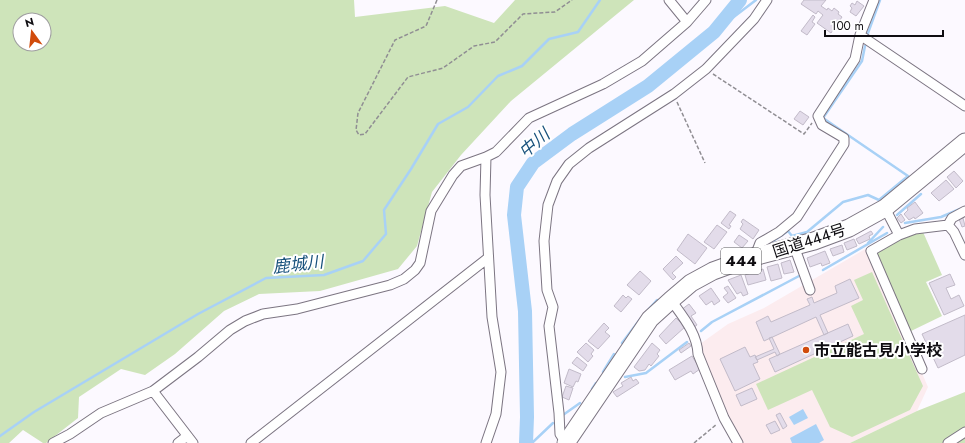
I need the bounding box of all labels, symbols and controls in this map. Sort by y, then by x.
north arrow [12,12,52,52]
scale bar [825,12,943,38]
text: N [23,13,36,31]
text: 100 m [831,17,864,35]
water label: 中川 [513,121,556,163]
street label: 国道444号 [769,218,849,263]
road number: 444 [721,248,761,274]
water label: 鹿城川 [271,249,327,279]
place label: 市立能古見小学校 [814,339,942,362]
marker: 市立能古見小学校 [801,345,811,355]

